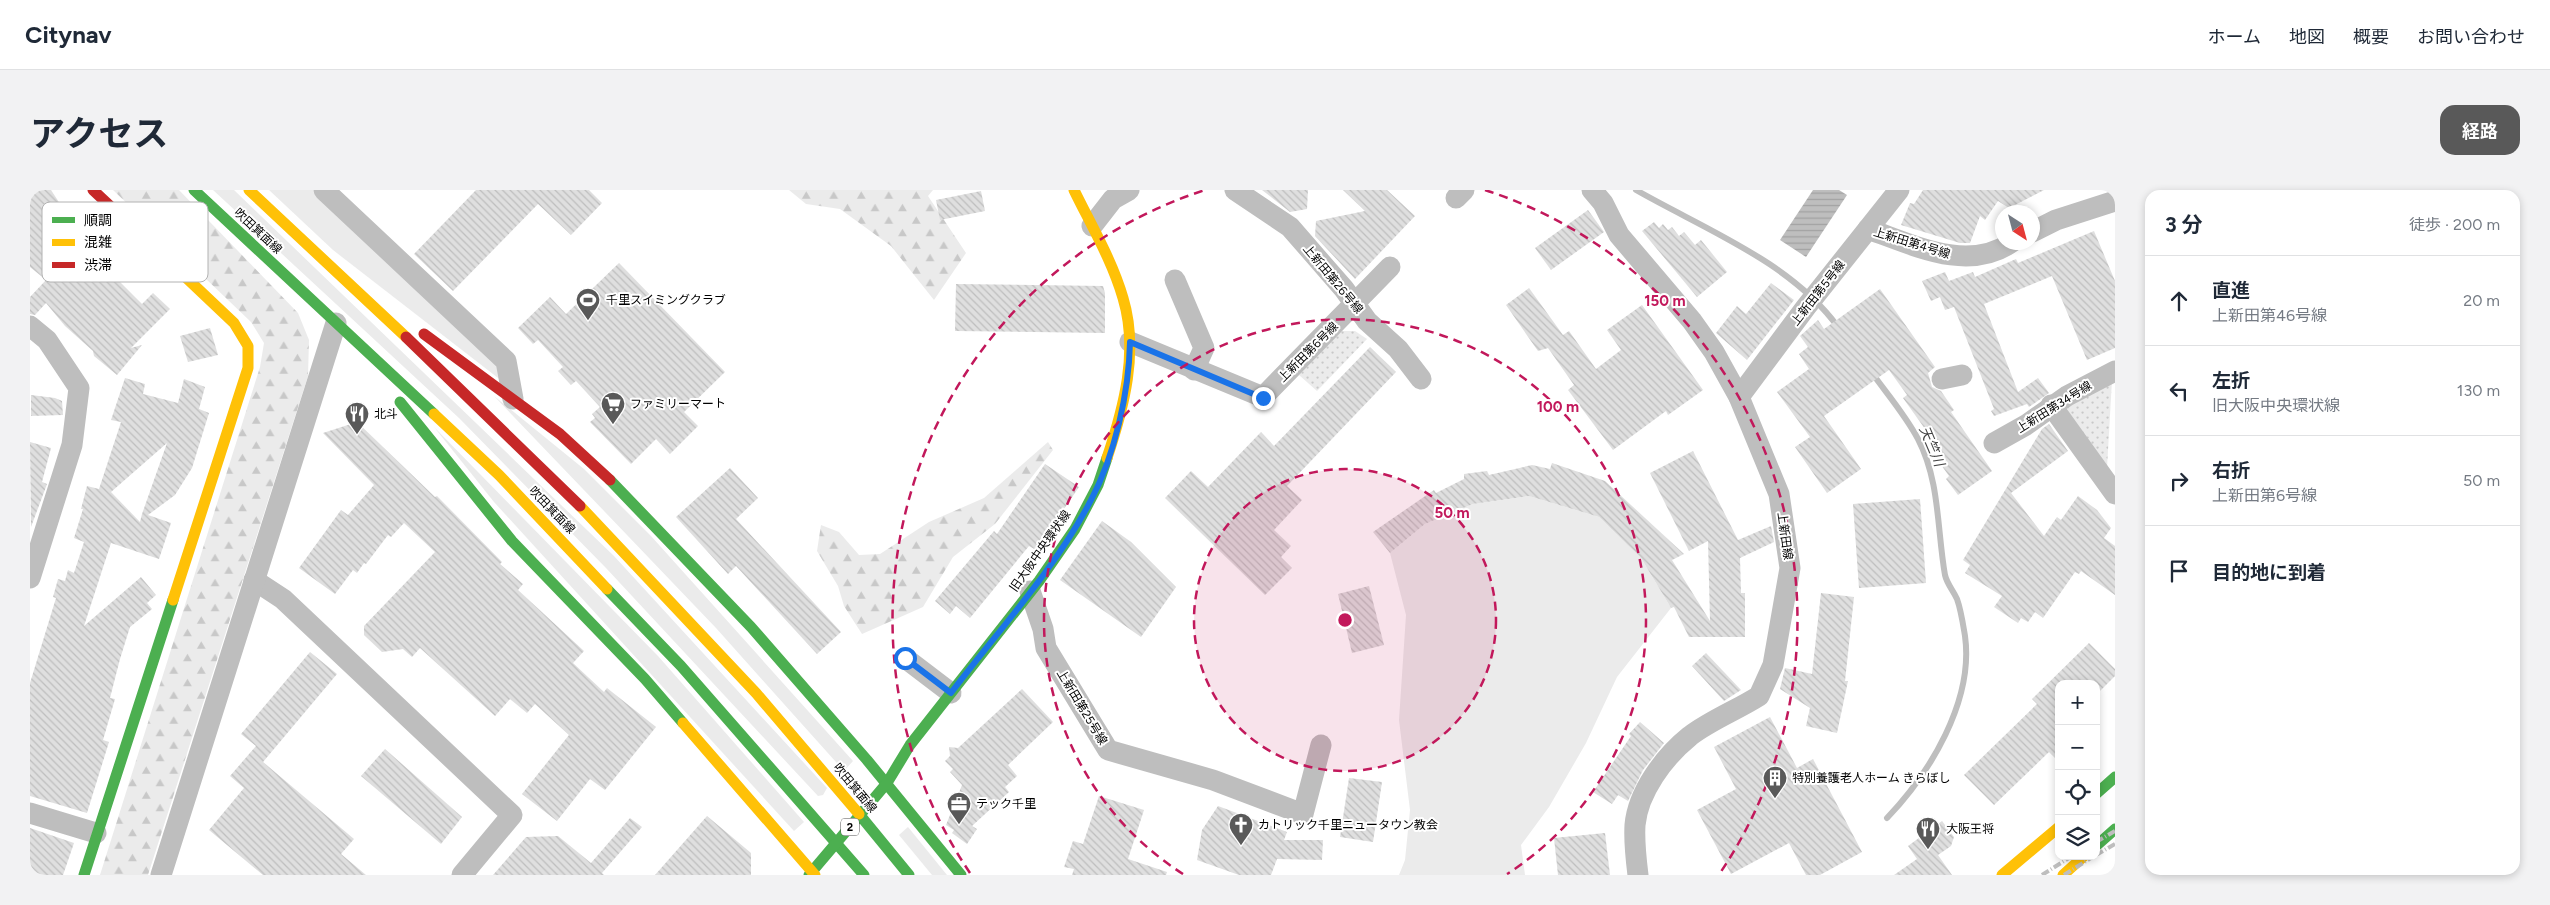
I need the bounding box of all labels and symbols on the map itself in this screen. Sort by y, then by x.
legend [42,202,208,282]
street label: 吹田箕面線 [231,205,285,257]
north arrow [1995,205,2040,250]
text: 順調 [84,212,112,229]
street label: 上新田第4号線 [1872,225,1952,261]
text: 混雑 [84,234,112,251]
street label: 上新田第26号線 [1300,242,1366,316]
text: 渋滞 [84,257,112,274]
street label: 上新田第5号線 [1788,258,1848,328]
sports icon: 千里スイミングクラブ [575,287,601,321]
text: 150 m [1644,292,1686,310]
place label: 千里スイミングクラブ [606,293,726,307]
street label: 上新田第6号線 [1275,319,1341,385]
street label: 上新田第34号線 [2014,378,2094,436]
route end [1252,387,1275,410]
supermarket icon: ファミリーマート [600,391,626,425]
place label: ファミリーマート [630,397,726,411]
text: 100 m [1537,398,1579,416]
restaurant icon: 北斗 [344,401,370,435]
place label: 北斗 [374,407,398,421]
water label: 天竺川 [1916,424,1948,471]
street label: 吹田箕面線 [526,484,578,536]
text: 50 m [1434,504,1470,522]
street label: 旧大阪中央環状線 [1007,508,1073,594]
street label: 上新田線 [1775,511,1795,561]
centre of rings [1336,611,1354,629]
route start [894,647,917,670]
street label: 上新田第25号線 [1054,667,1110,747]
street label: 吹田箕面線 [830,761,880,815]
building icon: 特別養護老人ホーム きらぼし [1762,765,1788,799]
place label: 特別養護老人ホーム きらぼし [1792,771,1951,785]
office icon: テック千里 [946,791,972,825]
place label: テック千里 [976,797,1036,811]
church icon: カトリック千里ニュータウン教会 [1228,812,1254,846]
restaurant icon: 大阪王将 [1915,816,1941,850]
road number: 2 [841,818,859,836]
place label: カトリック千里ニュータウン教会 [1258,818,1438,832]
place label: 大阪王将 [1946,822,1994,836]

